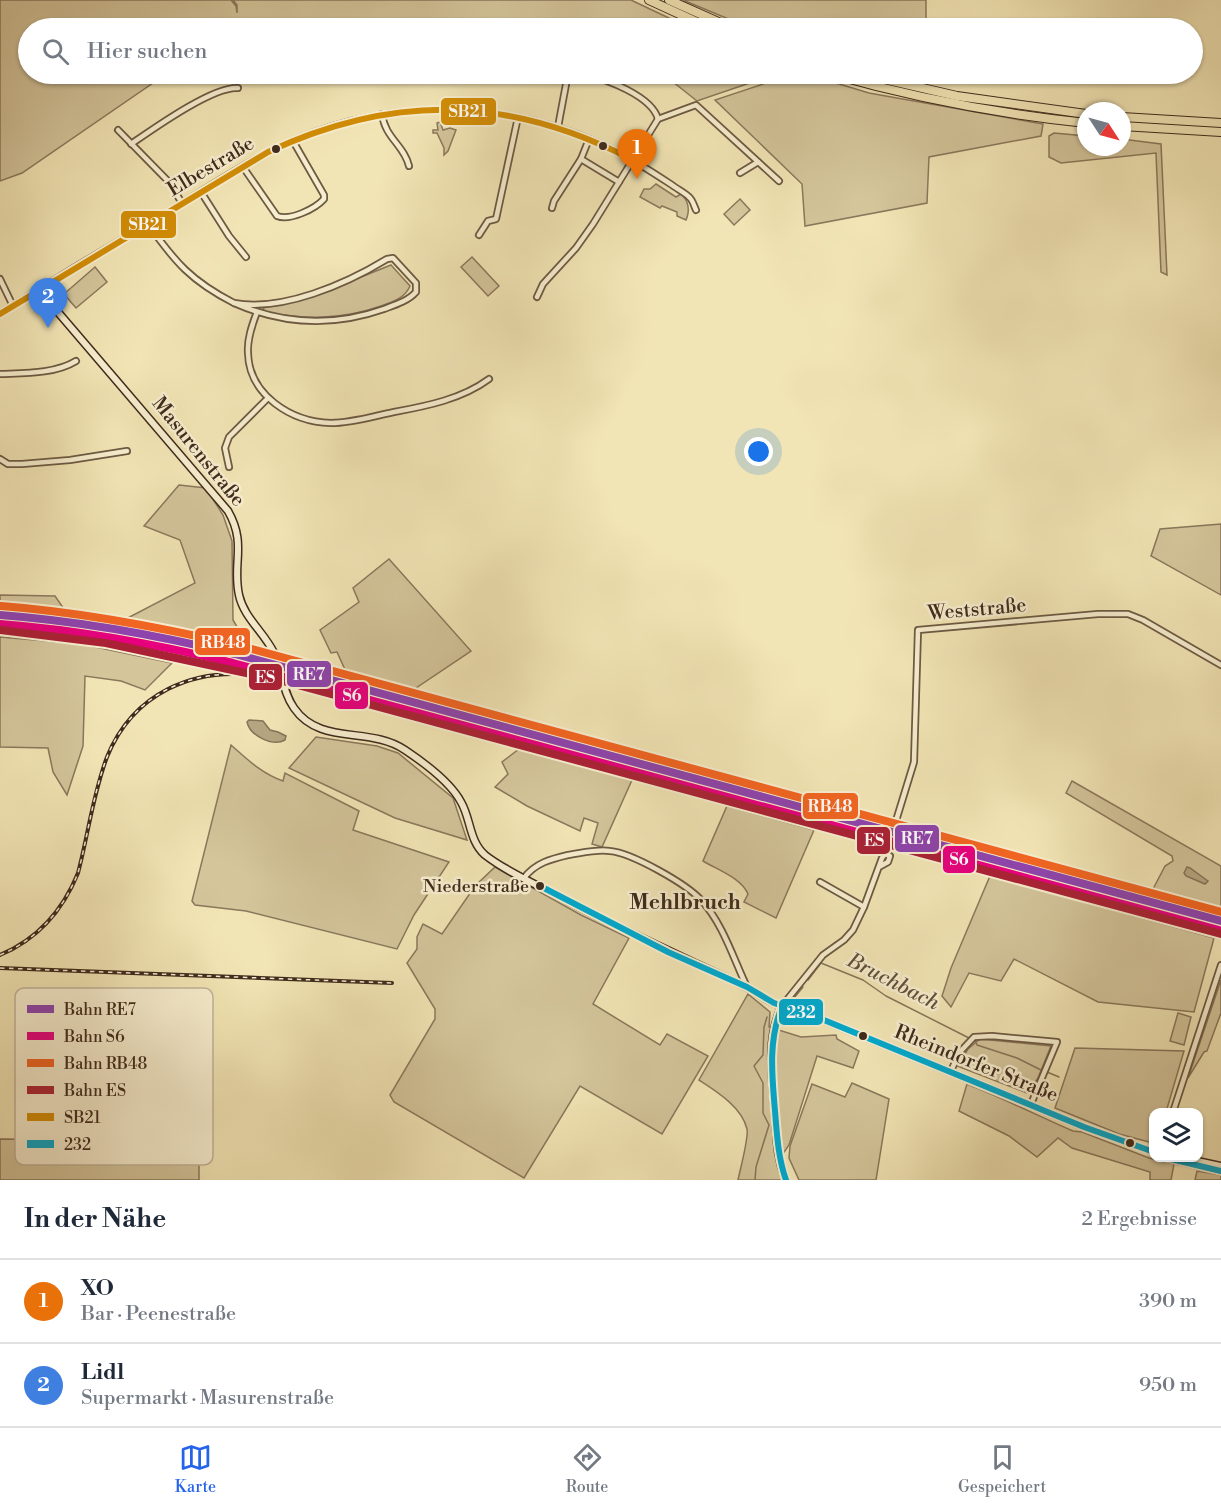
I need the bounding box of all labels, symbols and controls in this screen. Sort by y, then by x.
search box [18,18,1203,84]
icon: search [39,35,72,68]
text: Hier suchen [87,38,207,65]
line badge: SB21 [440,97,497,126]
text: SB21 [449,102,488,122]
north arrow [1077,102,1131,156]
pin: 1 [618,130,656,179]
street label: Elbestraße [163,131,259,203]
unlabelled marker [597,140,609,152]
unlabelled marker [270,143,282,155]
line badge: SB21 [120,210,177,239]
text: SB21 [129,215,168,235]
pin: 2 [28,278,68,328]
street label: Masurenstraße [146,392,250,512]
your location [744,437,773,466]
street label: Weststraße [926,593,1027,627]
line badge: RB48 [194,627,251,656]
text: RB48 [201,633,245,653]
line badge: RE7 [286,660,332,688]
line badge: ES [248,663,283,691]
text: RE7 [293,665,326,685]
text: ES [255,668,275,688]
line badge: S6 [334,681,369,710]
text: S6 [342,686,362,706]
line badge: RB48 [802,792,859,820]
text: RB48 [808,797,852,817]
line badge: RE7 [894,824,940,853]
line badge: ES [856,826,891,855]
text: RE7 [901,829,934,849]
text: ES [864,831,884,851]
line badge: S6 [942,845,976,874]
text: S6 [949,850,969,870]
place label: Niederstraße [423,875,529,898]
marker: Niederstraße [534,880,546,892]
district label: Mehlbruch [629,890,741,916]
water label: Bruchbach [842,947,944,1016]
legend [15,988,213,1165]
line badge: 232 [778,998,824,1026]
text: Bahn RE7 [63,1000,136,1020]
text: 232 [786,1003,816,1023]
street label: Rheindorfer Straße [890,1020,1062,1108]
text: Bahn S6 [63,1027,125,1047]
unlabelled marker [857,1030,869,1042]
text: Bahn RB48 [63,1054,148,1074]
text: Bahn ES [63,1081,126,1101]
text: SB21 [64,1108,101,1128]
map controls [1149,1108,1203,1162]
button: layers [1149,1108,1203,1162]
text: 232 [64,1135,91,1155]
unlabelled marker [1124,1137,1136,1149]
text: In der Nähe [24,1203,166,1235]
text: 2 Ergebnisse [1081,1207,1197,1232]
text: XO [81,1275,114,1302]
text: 1 [39,1289,48,1314]
text: 390 m [1139,1289,1197,1314]
text: Bar · Peenestraße [81,1302,236,1327]
text: Lidl [81,1359,124,1386]
text: 2 [37,1373,50,1398]
text: 950 m [1139,1373,1197,1398]
text: Supermarkt · Masurenstraße [81,1386,334,1411]
tab: Karte [175,1441,216,1497]
tab: Route [566,1441,608,1497]
tab: Gespeichert [958,1441,1046,1497]

